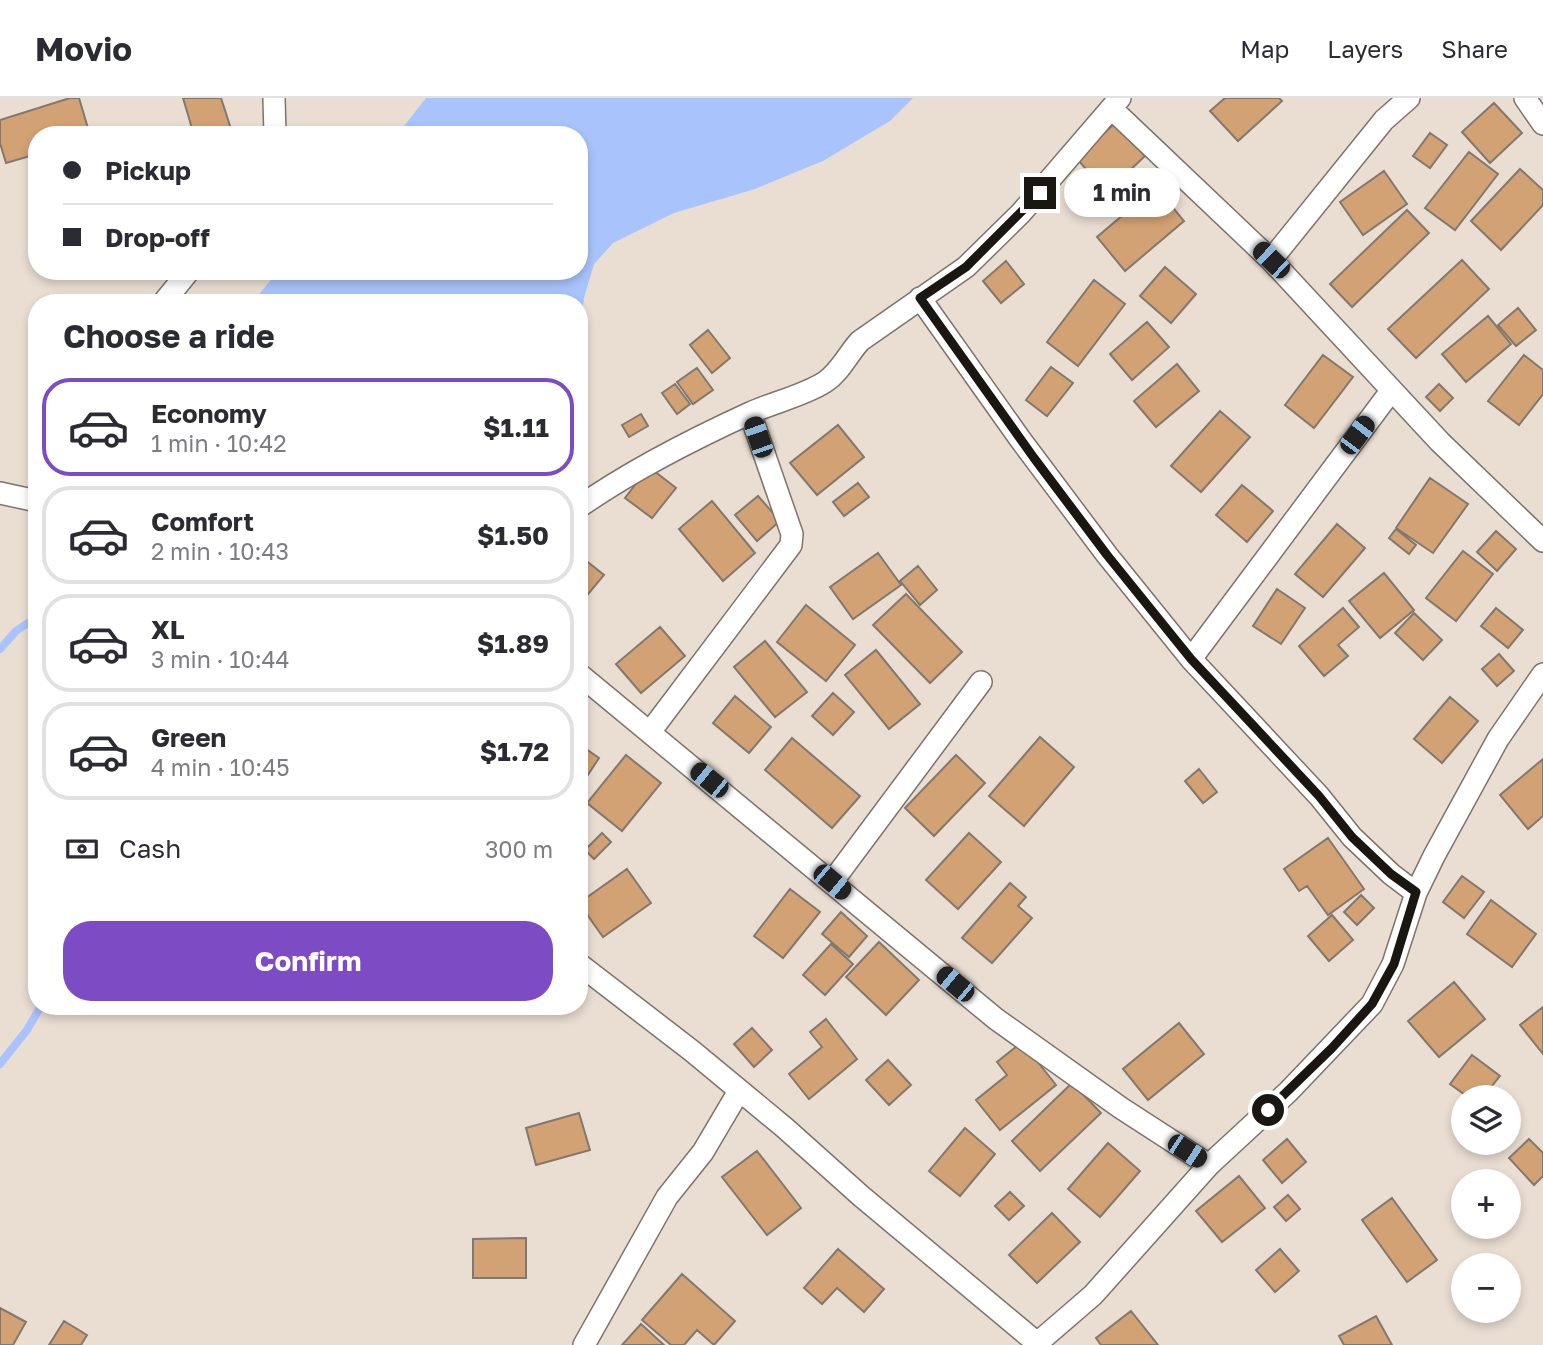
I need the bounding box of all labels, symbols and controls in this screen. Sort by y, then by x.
text: Movio [35,29,132,68]
text: Map [1240,34,1289,63]
text: Layers [1327,34,1403,63]
text: Share [1441,34,1508,63]
text: Pickup [105,155,191,186]
callout: 1 min [1064,168,1180,217]
route end [1024,177,1056,209]
text: 1 min [1093,178,1151,206]
text: Drop-off [105,222,210,253]
car [1249,238,1294,282]
text: Choose a ride [63,317,275,355]
icon: car [67,396,130,459]
text: Economy [151,398,267,429]
text: $1.11 [483,412,549,443]
car [1336,412,1379,458]
car [742,414,775,460]
text: 1 min · 10:42 [151,429,287,457]
icon: car [67,504,130,567]
text: Comfort [151,506,254,537]
text: $1.50 [477,520,549,551]
text: 2 min · 10:43 [151,537,289,565]
icon: car [67,612,130,675]
text: XL [151,614,185,645]
text: $1.89 [477,628,549,659]
text: 3 min · 10:44 [151,645,290,673]
icon: car [67,720,130,783]
text: Green [151,722,226,753]
text: $1.72 [480,736,549,767]
text: 4 min · 10:45 [151,753,290,781]
car [687,759,732,801]
icon: cash [63,830,101,868]
text: Cash [119,833,181,864]
text: 300 m [485,835,553,863]
car [810,860,855,904]
button: Confirm [63,921,553,1001]
car [933,962,978,1006]
map controls [1451,1085,1521,1323]
button: layers [1451,1085,1521,1155]
route start [1252,1094,1284,1126]
car [1164,1131,1211,1171]
button: + [1451,1169,1521,1239]
button: − [1451,1253,1521,1323]

